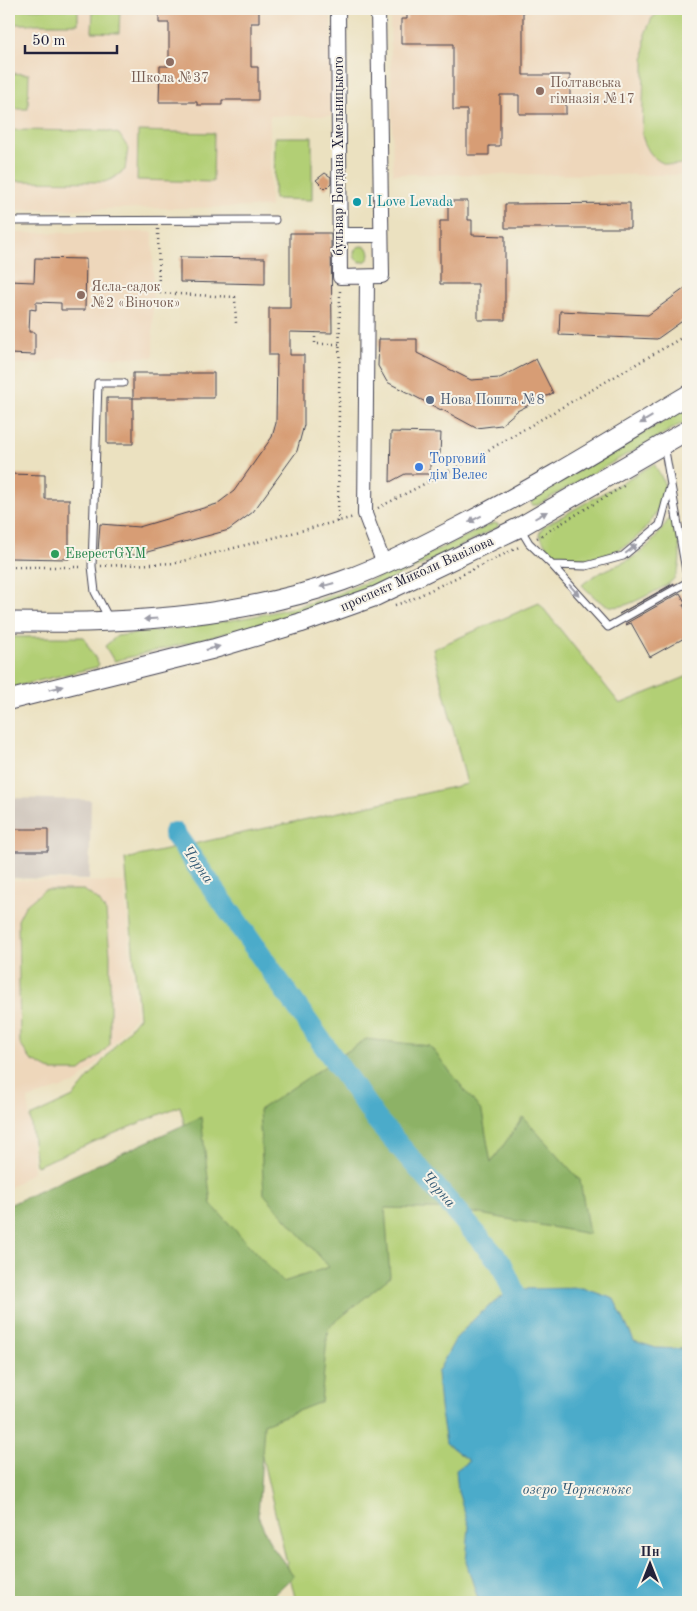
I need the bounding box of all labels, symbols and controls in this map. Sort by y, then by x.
scale bar [25,22,118,54]
text: 50 m [32,34,66,49]
marker: Школа №37 [164,56,176,68]
street label: бульвар Богдана Хмельницького [332,56,346,256]
place label: Школа №37 [131,71,209,85]
place label: Полтавська гімназія №17 [550,76,635,106]
marker: Полтавська гімназія №17 [534,85,546,97]
place label: I Love Levada [367,195,453,209]
marker: I Love Levada [351,196,363,208]
place label: Ясла-садок №2 «Віночок» [91,280,180,310]
marker: Ясла-садок №2 «Віночок» [75,289,87,301]
place label: Нова Пошта №8 [440,393,545,407]
marker: Нова Пошта №8 [424,394,436,406]
one-way arrow [640,416,653,425]
place label: Торговий дім Велес [429,452,487,482]
marker: Торговий дім Велес [413,461,425,473]
one-way arrow [534,511,549,519]
one-way arrow [468,515,482,523]
street label: проспект Миколи Вавілова [338,534,496,614]
one-way arrow [625,543,638,554]
place label: ЕверестGYM [65,547,146,561]
marker: ЕверестGYM [49,548,61,560]
one-way arrow [320,582,335,590]
one-way arrow [569,584,580,597]
one-way arrow [142,615,158,623]
one-way arrow [206,644,221,652]
one-way arrow [48,684,64,692]
water label: Чорна [179,843,215,887]
water label: Чорна [418,1169,458,1211]
water label: озеро Чорненьке [523,1483,631,1498]
north arrow [624,1538,674,1588]
text: Пн [640,1545,660,1559]

